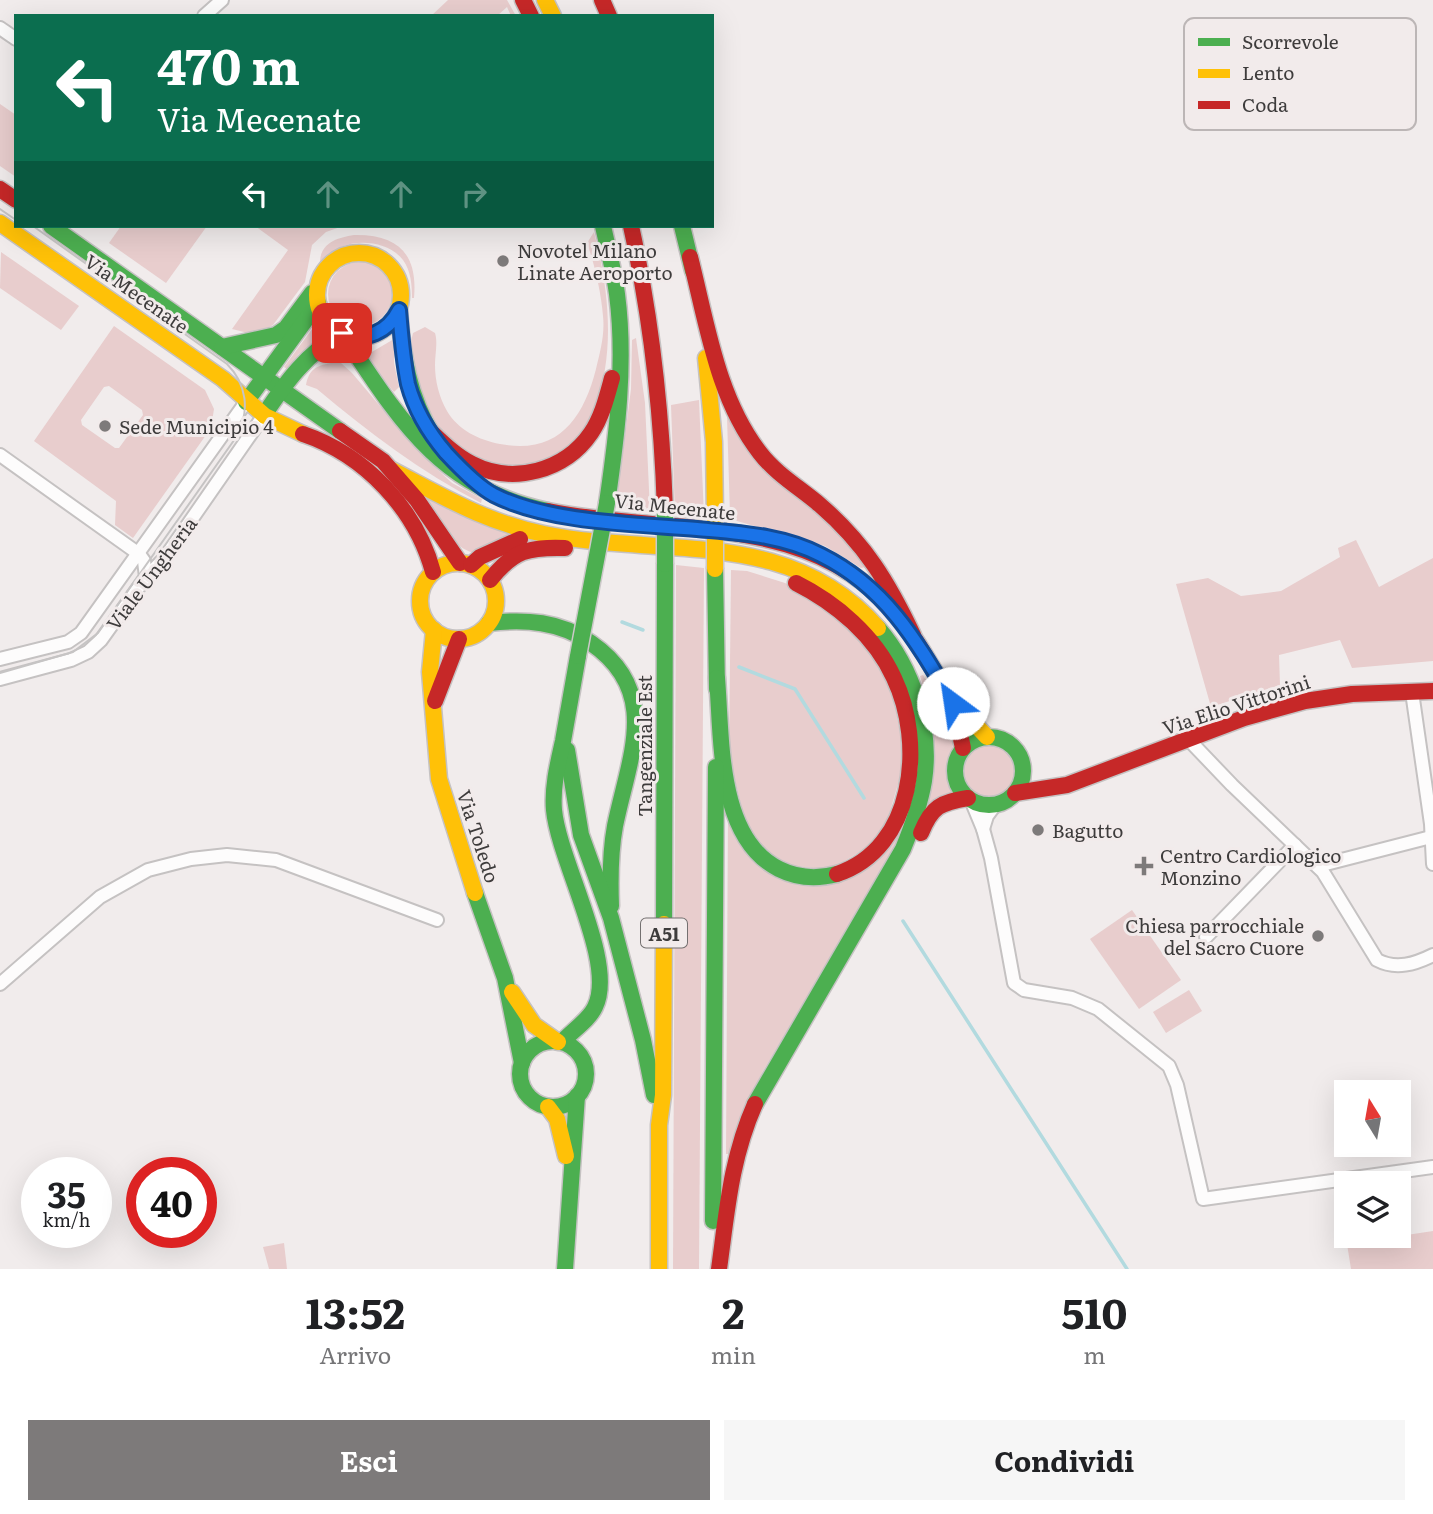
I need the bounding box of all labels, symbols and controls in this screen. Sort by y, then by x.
legend [1184,18,1416,130]
text: 470 m [157,27,300,100]
text: Scorrevole [1242,27,1339,55]
icon: left [42,42,133,133]
text: Lento [1242,58,1295,86]
text: Coda [1242,90,1289,118]
text: Via Mecenate [157,94,361,142]
icon: left [236,175,274,213]
icon: ahead [309,175,347,213]
icon: ahead [382,175,420,213]
icon: right [455,175,493,213]
place label: Novotel Milano Linate Aeroporto [517,236,673,286]
street label: Via Mecenate [79,247,195,339]
marker: Novotel Milano Linate Aeroporto [495,253,511,269]
pin [312,303,372,363]
icon: arrive [323,314,361,352]
place label: Sede Municipio 4 [119,412,274,440]
marker: Sede Municipio 4 [97,418,113,434]
street label: Via Mecenate [613,486,737,526]
street label: Viale Ungheria [99,510,204,636]
position arrow [916,666,990,740]
street label: Via Elio Vittorini [1159,667,1313,741]
street label: Tangenziale Est [630,675,658,817]
street label: Via Toledo [451,786,507,886]
place label: Bagutto [1052,816,1123,844]
marker: Bagutto [1030,822,1046,838]
place label: Centro Cardiologico Monzino [1160,841,1341,891]
marker: Centro Cardiologico Monzino [1134,856,1154,876]
place label: Chiesa parrocchiale del Sacro Cuore [1125,911,1304,961]
road number: A51 [641,918,687,948]
marker: Chiesa parrocchiale del Sacro Cuore [1310,928,1326,944]
north arrow [1334,1080,1410,1157]
map controls [1334,1080,1411,1248]
speed limit sign: 40 [126,1157,217,1248]
text: 35 [47,1167,86,1219]
button: layers [1334,1171,1411,1248]
text: km/h [43,1206,90,1233]
text: 13:52 [306,1280,405,1342]
text: 2 [722,1280,745,1342]
text: 510 [1061,1280,1127,1342]
text: Arrivo [319,1337,391,1371]
text: min [711,1337,756,1371]
text: m [1083,1337,1106,1371]
button: Esci [28,1420,710,1500]
button: Condividi [724,1420,1405,1500]

